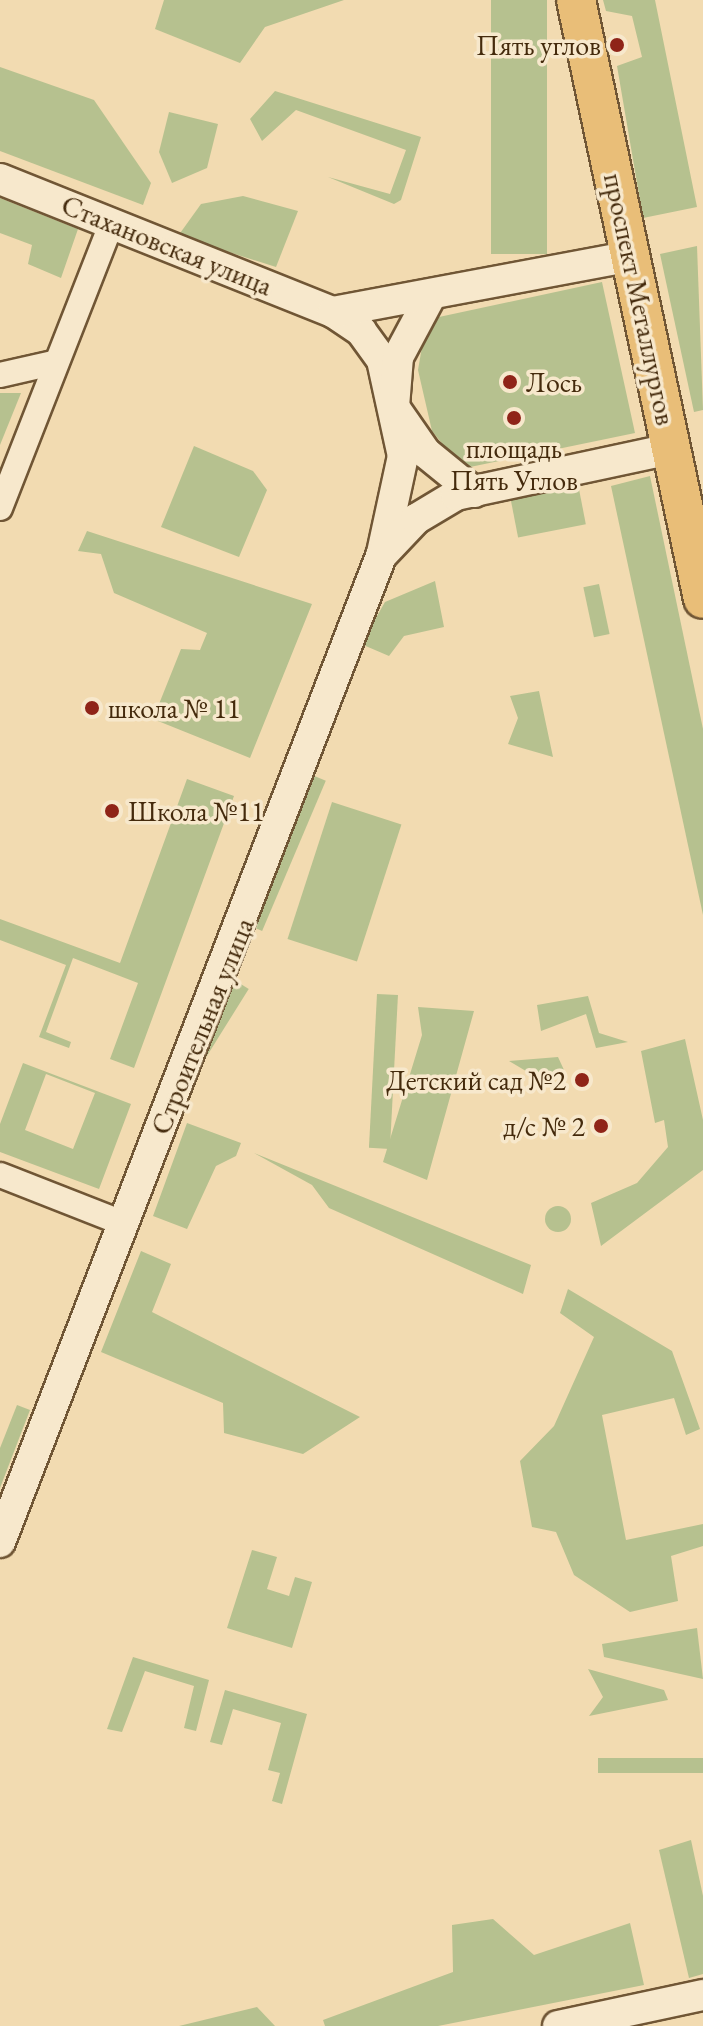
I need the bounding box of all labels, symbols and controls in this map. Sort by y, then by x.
place label: Пять углов [476,28,601,62]
marker: Пять углов [608,36,626,54]
street label: проспект Металлургов [597,170,683,428]
street label: Стахановская улица [57,187,277,303]
place label: Лось [526,365,582,399]
marker: Лось [501,373,519,391]
marker: площадь Пять Углов [505,409,523,427]
place label: площадь Пять Углов [450,431,578,497]
place label: школа № 11 [108,691,240,725]
marker: школа № 11 [83,699,101,717]
place label: Школа №11 [128,794,264,828]
marker: Школа №11 [103,802,121,820]
street label: Строительная улица [143,913,261,1139]
place label: Детский сад №2 [386,1063,566,1097]
marker: Детский сад №2 [573,1071,591,1089]
place label: д/с № 2 [503,1109,585,1143]
marker: д/с № 2 [592,1117,610,1135]

